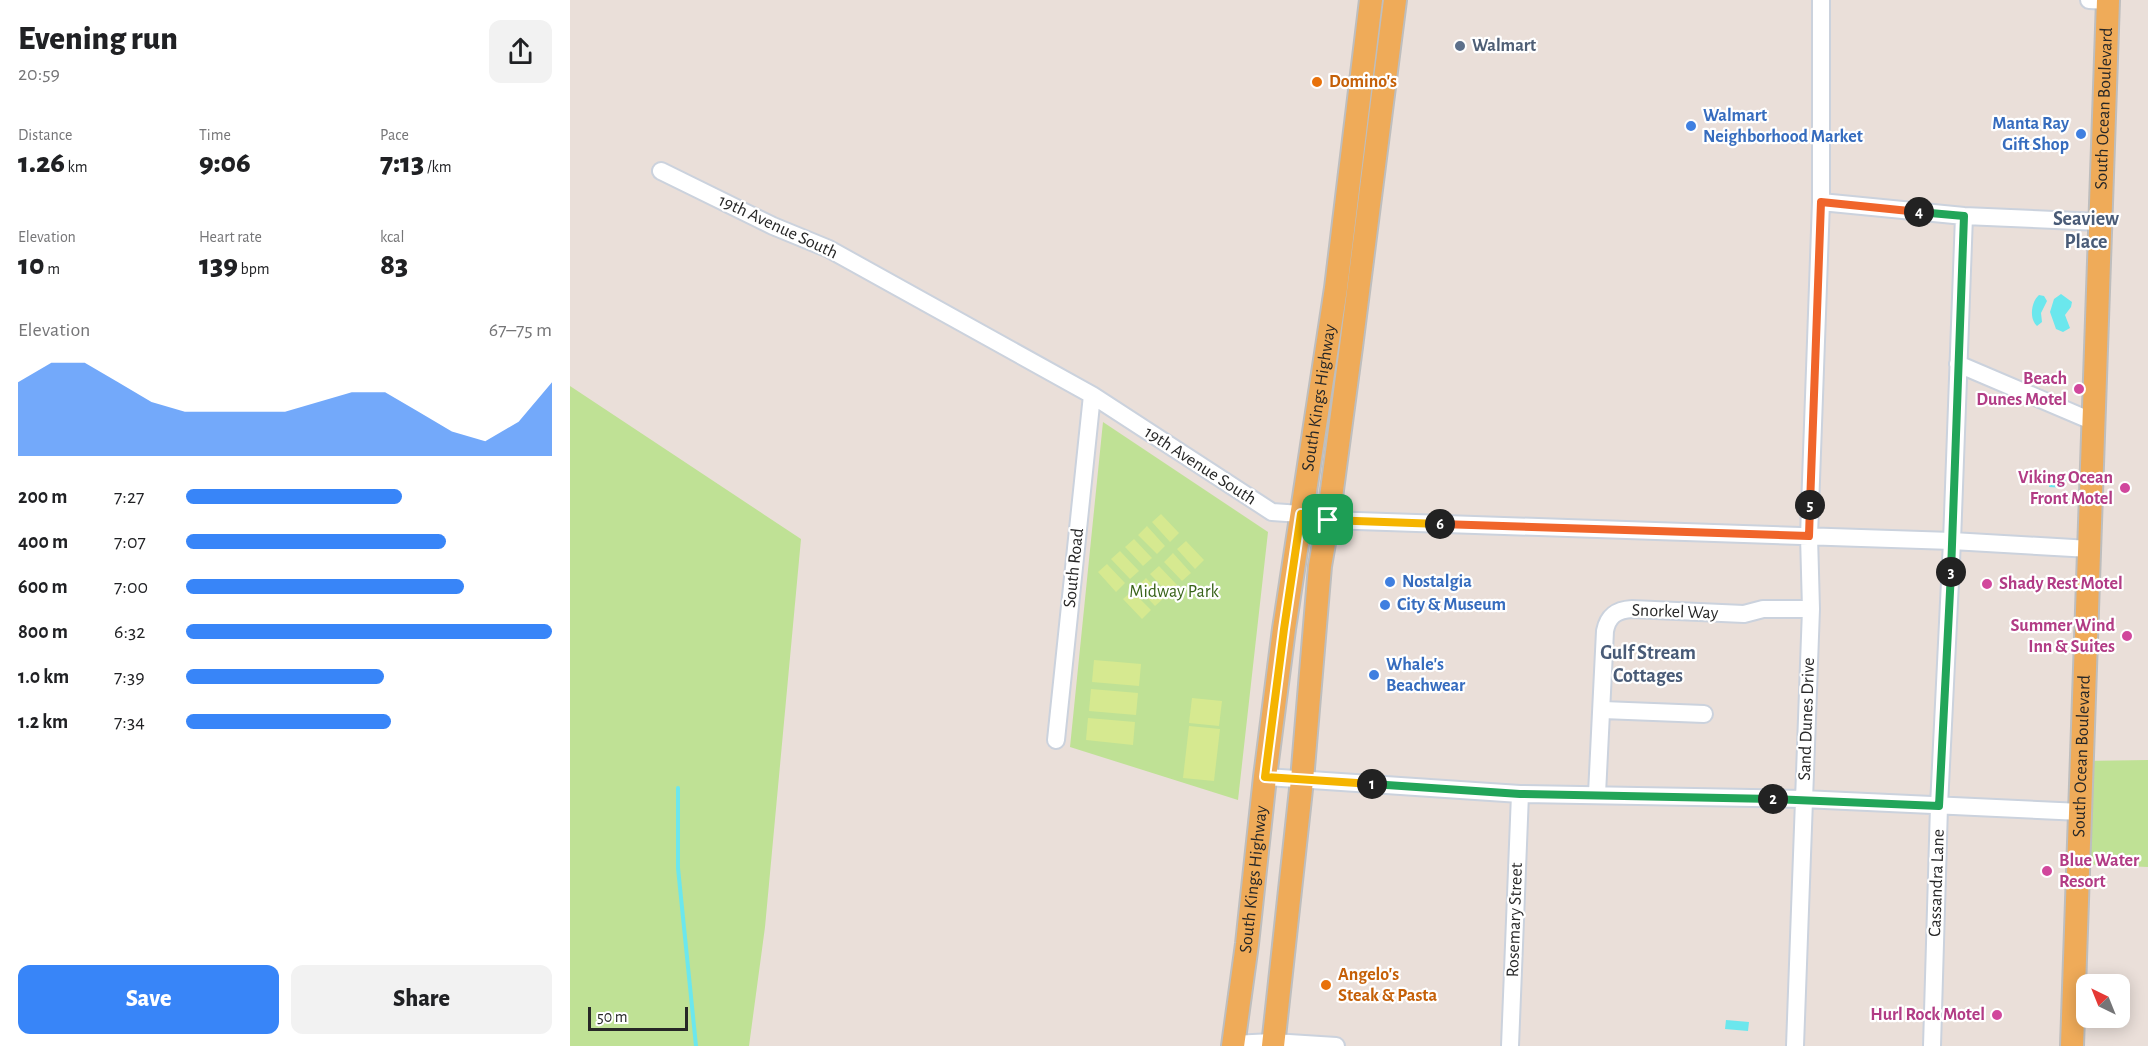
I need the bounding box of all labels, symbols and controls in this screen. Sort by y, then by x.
button: share [489,20,552,83]
text: Evening run [18,23,178,56]
street label: South Ocean Boulevard [2092,27,2116,190]
place label: Walmart [1472,37,1536,55]
marker: Walmart [1453,39,1467,53]
text: 20:59 [18,64,60,84]
place label: Domino's [1329,73,1397,91]
marker: Domino's [1310,75,1324,89]
place label: Walmart Neighborhood Market [1703,107,1863,146]
place label: Manta Ray Gift Shop [1992,115,2070,154]
marker: Walmart Neighborhood Market [1684,119,1698,133]
text: Distance [18,127,72,143]
text: Time [199,127,231,143]
text: Pace [380,127,409,143]
marker: Manta Ray Gift Shop [2074,127,2088,141]
text: 1.26 [18,148,65,178]
text: 9:06 [199,148,251,178]
text: 7:13 [380,148,424,178]
text: km [65,159,88,175]
text: /km [424,159,452,175]
street label: 19th Avenue South [716,191,840,263]
pin: 4 [1904,197,1934,227]
text: 4 [1915,204,1923,220]
district label: Seaview Place [2053,209,2119,252]
text: Elevation [18,229,76,245]
text: Heart rate [199,229,262,245]
text: kcal [380,229,404,245]
text: 10 [18,250,45,280]
text: 139 [199,250,238,280]
text: 83 [380,250,408,280]
text: m [45,261,60,277]
text: bpm [238,261,270,277]
text: Elevation [18,320,90,340]
text: 67–75 m [489,320,552,340]
street label: South Kings Highway [1299,323,1339,472]
place label: Beach Dunes Motel [1976,370,2067,409]
marker: Beach Dunes Motel [2072,382,2086,396]
street label: 19th Avenue South [1141,423,1259,509]
place label: Viking Ocean Front Motel [2018,469,2113,508]
marker: Viking Ocean Front Motel [2118,481,2132,495]
text: 200 m [18,487,67,507]
text: 7:27 [114,487,144,507]
pin: 5 [1795,490,1825,520]
pin [1302,494,1353,545]
text: 5 [1807,497,1813,513]
icon: arrive [1311,503,1344,536]
pin: 6 [1425,509,1455,539]
text: 6 [1436,516,1444,532]
street label: South Road [1061,527,1087,609]
text: 400 m [18,532,68,552]
text: 7:07 [114,532,146,552]
pin: 3 [1936,557,1966,587]
text: 3 [1948,564,1954,580]
place label: Nostalgia [1402,573,1472,591]
marker: Nostalgia [1383,575,1397,589]
place label: Shady Rest Motel [1999,575,2123,593]
text: 600 m [18,577,68,597]
text: 7:00 [114,577,148,597]
marker: Shady Rest Motel [1980,577,1994,591]
park label: Midway Park [1129,583,1220,601]
place label: City & Museum [1397,596,1506,614]
marker: City & Museum [1378,598,1392,612]
street label: Snorkel Way [1631,601,1719,623]
place label: Summer Wind Inn & Suites [2010,617,2116,656]
text: 800 m [18,622,68,642]
text: 6:32 [114,622,145,642]
marker: Summer Wind Inn & Suites [2120,629,2134,643]
district label: Gulf Stream Cottages [1600,643,1696,686]
place label: Whale's Beachwear [1386,656,1466,695]
street label: Sand Dunes Drive [1796,657,1818,781]
text: 1.0 km [18,667,69,687]
text: 7:39 [114,667,145,687]
marker: Whale's Beachwear [1367,668,1381,682]
street label: South Ocean Boulevard [2070,675,2094,838]
text: 1.2 km [18,712,68,732]
text: 7:34 [114,712,145,732]
pin: 1 [1357,769,1387,799]
text: 1 [1369,776,1375,792]
pin: 2 [1758,784,1788,814]
text: 2 [1769,791,1777,807]
street label: South Kings Highway [1237,804,1271,954]
street label: Cassandra Lane [1926,829,1948,937]
place label: Blue Water Resort [2059,852,2140,891]
street label: Rosemary Street [1504,862,1526,978]
marker: Blue Water Resort [2040,864,2054,878]
button: Save [18,965,279,1034]
button: Share [291,965,552,1034]
place label: Angelo's Steak & Pasta [1338,966,1437,1005]
north arrow [2076,974,2130,1028]
map controls [2076,974,2130,1028]
marker: Angelo's Steak & Pasta [1319,978,1333,992]
scale bar [588,1004,688,1032]
place label: Hurl Rock Motel [1870,1006,1985,1024]
marker: Hurl Rock Motel [1990,1008,2004,1022]
text: 50 m [597,1009,628,1025]

